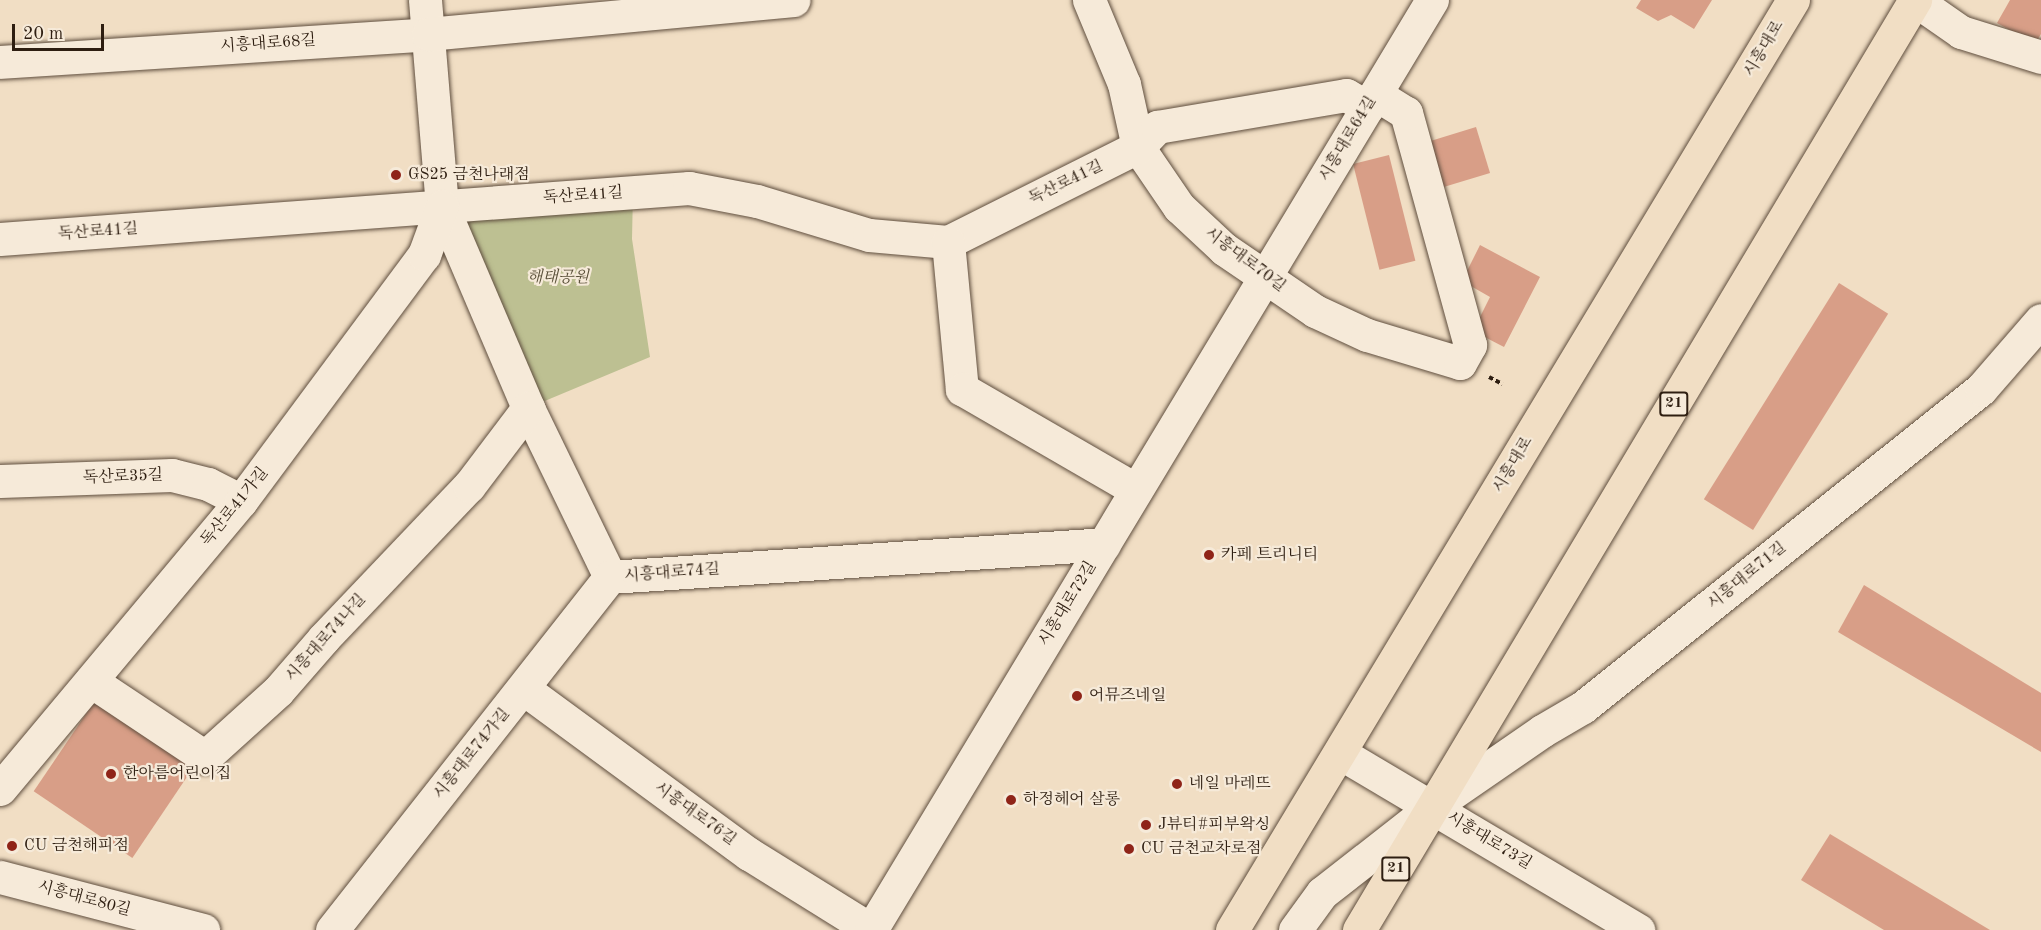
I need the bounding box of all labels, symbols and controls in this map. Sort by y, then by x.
scale bar [15,12,106,50]
street label: 시흥대로 [1740,18,1788,80]
text: 20 m [23,25,63,43]
street label: 시흥대로68길 [220,31,316,57]
street label: 시흥대로64길 [1315,93,1381,185]
street label: 독산로41길 [1026,157,1106,209]
place label: GS25 금천나래점 [408,165,530,185]
marker: GS25 금천나래점 [389,168,403,182]
street label: 독산로41길 [542,184,624,208]
street label: 독산로41길 [57,220,139,244]
street label: 시흥대로70길 [1201,223,1289,297]
park label: 해태공원 [527,268,589,288]
road number: 21 [1659,392,1689,416]
street label: 시흥대로 [1489,434,1537,496]
street label: 독산로41가길 [197,464,273,550]
street label: 독산로35길 [82,466,164,488]
street label: 시흥대로71길 [1704,538,1790,614]
place label: 카페 트리니티 [1221,545,1318,565]
marker: 카페 트리니티 [1202,548,1216,562]
street label: 시흥대로72길 [1035,558,1101,650]
street label: 시흥대로74길 [624,560,720,586]
street label: 시흥대로74나길 [282,590,370,686]
place label: 어뮤즈네일 [1089,686,1166,706]
marker: 어뮤즈네일 [1070,689,1084,703]
street label: 시흥대로74가길 [430,705,514,803]
place label: 한아름어린이집 [123,764,231,784]
marker: 한아름어린이집 [104,767,118,781]
place label: 네일 마레뜨 [1189,774,1271,794]
marker: 네일 마레뜨 [1170,777,1184,791]
street label: 시흥대로76길 [651,778,739,850]
place label: 하정헤어 살롱 [1023,790,1120,810]
marker: 하정헤어 살롱 [1004,793,1018,807]
street label: 시흥대로73길 [1443,808,1535,874]
place label: J뷰티#피부왁싱 [1158,815,1270,835]
marker: J뷰티#피부왁싱 [1139,818,1153,832]
place label: CU 금천해피점 [24,836,129,856]
marker: CU 금천해피점 [5,839,19,853]
place label: CU 금천교차로점 [1141,839,1261,859]
marker: CU 금천교차로점 [1122,842,1136,856]
road number: 21 [1381,857,1411,881]
street label: 시흥대로80길 [35,877,133,921]

